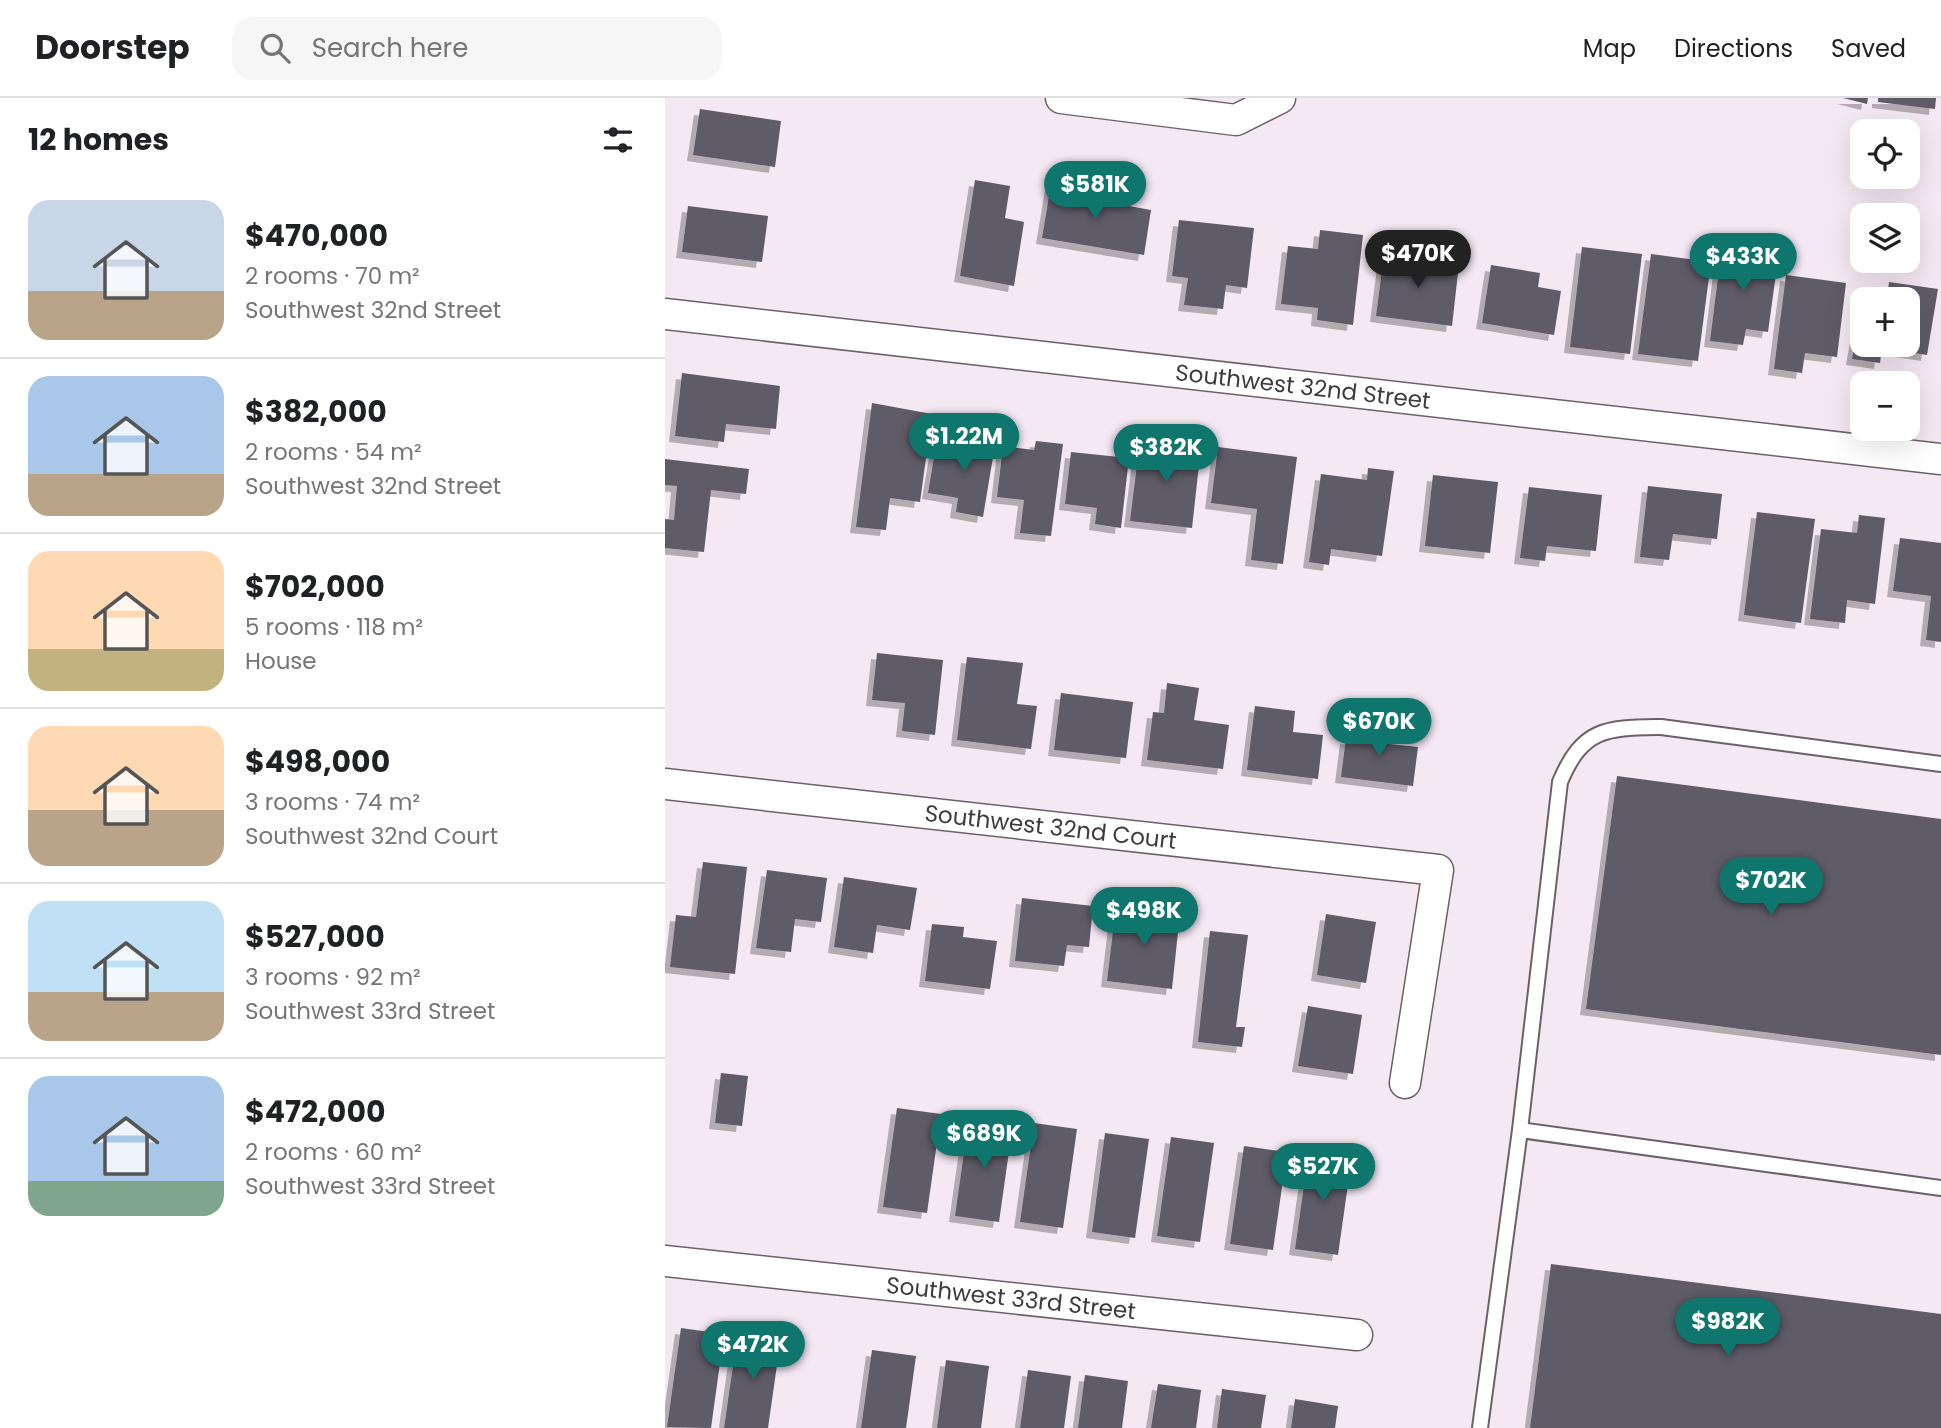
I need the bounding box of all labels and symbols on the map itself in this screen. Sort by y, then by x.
pin: $581K [1046,162,1144,221]
pin: $470K [1369,230,1467,290]
pin: $433K [1694,234,1792,293]
street label: Southwest 32nd Street [1174,356,1432,417]
pin: $1.22M [907,414,1021,473]
pin: $382K [1117,424,1215,484]
pin: $670K [1330,698,1428,758]
street label: Southwest 32nd Court [923,797,1178,857]
pin: $702K [1722,858,1820,917]
pin: $498K [1095,888,1193,947]
pin: $689K [935,1110,1033,1170]
pin: $527K [1274,1144,1372,1203]
street label: Southwest 33rd Street [885,1269,1137,1327]
pin: $982K [1679,1298,1777,1358]
pin: $472K [704,1322,802,1381]

